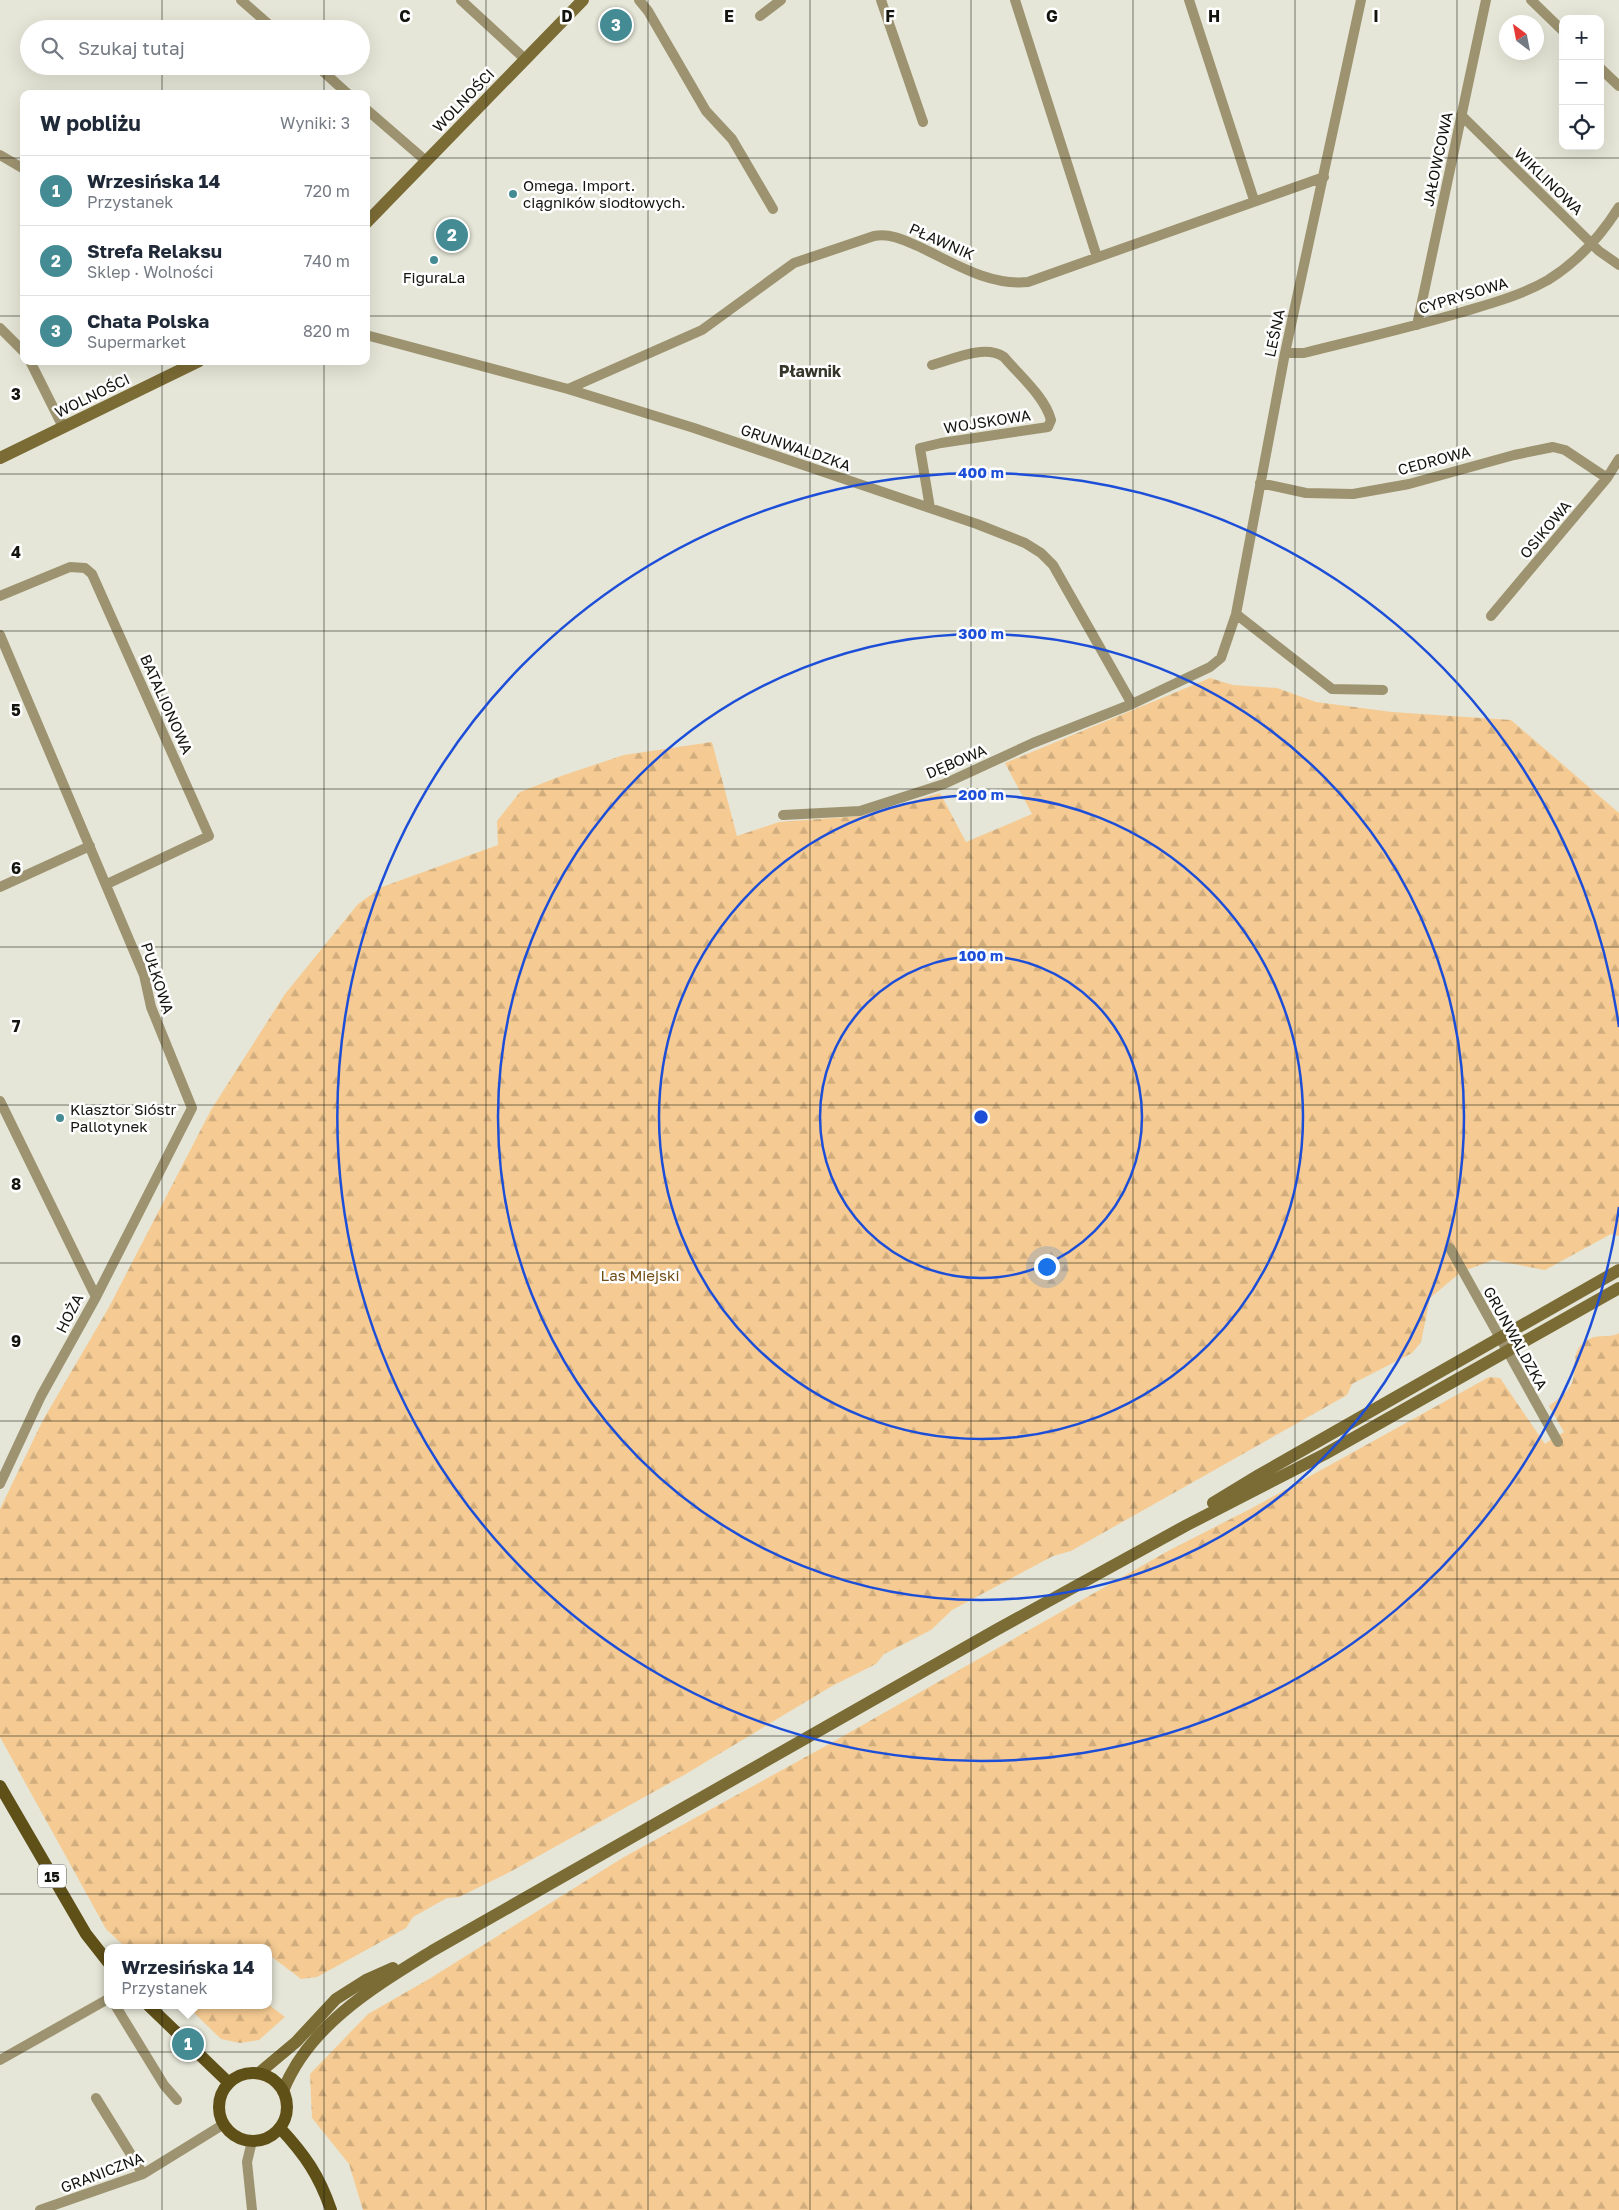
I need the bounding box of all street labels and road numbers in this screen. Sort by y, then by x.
street label: WOLNOŚCI [428,65,498,135]
street label: JAŁOWCOWA [1418,110,1456,208]
street label: WIKLINOWA [1511,144,1587,218]
street label: PŁAWNIK [907,219,977,263]
street label: CYPRYSOWA [1416,273,1510,317]
street label: LEŚNA [1260,307,1288,359]
street label: WOLNOŚCI [52,369,132,421]
street label: WOJSKOWA [942,405,1032,437]
street label: GRUNWALDZKA [739,420,853,474]
street label: CEDROWA [1396,442,1472,478]
street label: OSIKOWA [1516,496,1574,562]
street label: BATALIONOWA [137,651,197,757]
street label: DĘBOWA [923,740,989,782]
street label: PUŁKOWA [138,940,178,1016]
street label: GRUNWALDZKA [1480,1283,1552,1393]
street label: HOŻA [52,1290,86,1336]
road number: 15 [38,1864,66,1888]
street label: GRANICZNA [58,2148,146,2196]

